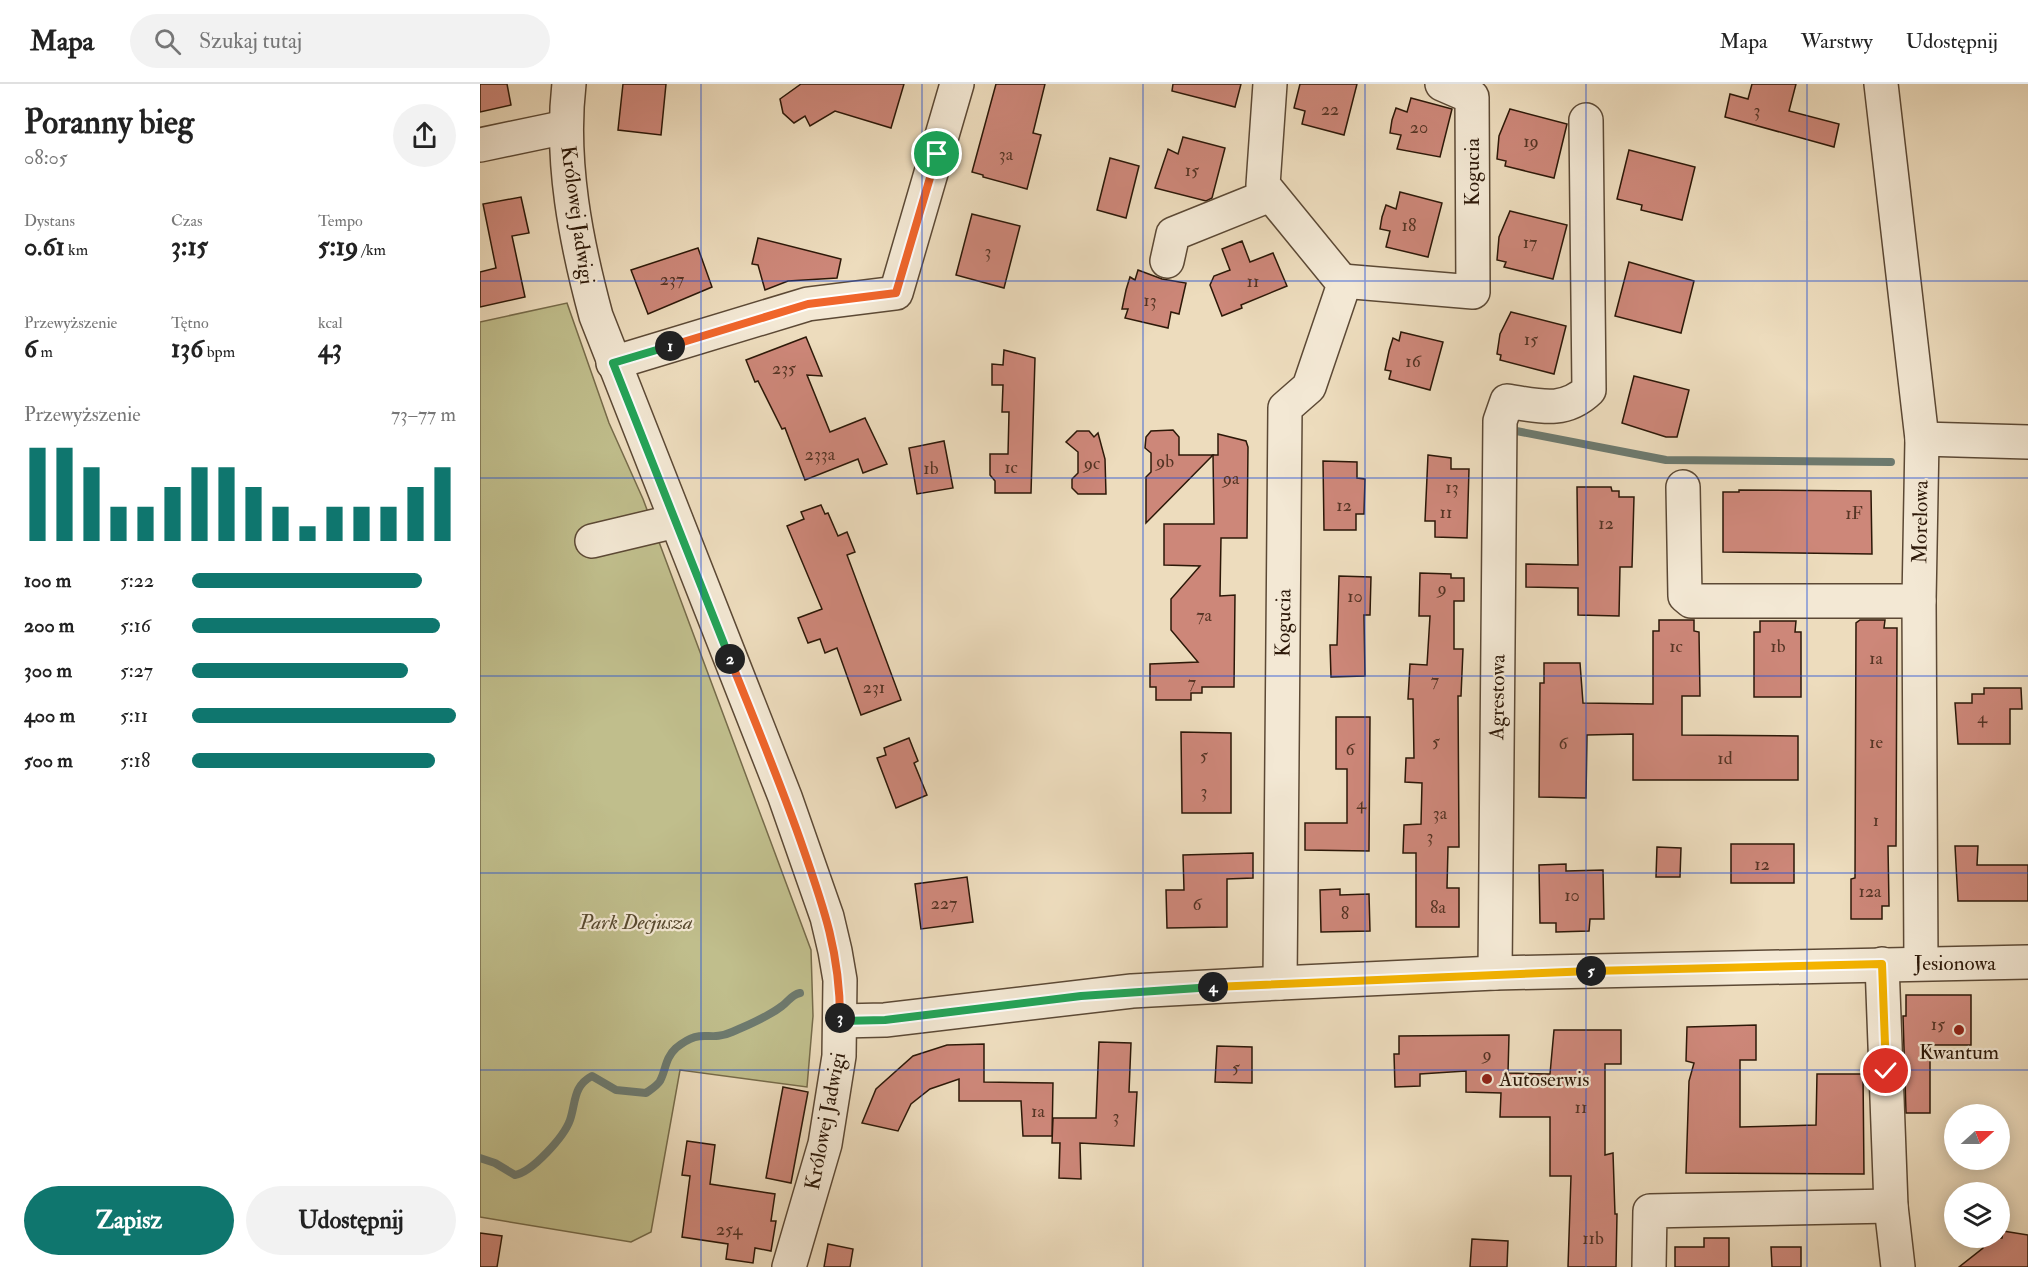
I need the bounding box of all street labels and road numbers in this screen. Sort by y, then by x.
street label: Kogucia [1459,137,1486,206]
street label: Królowej Jadwigi [554,144,601,287]
street label: Morelowa [1906,480,1935,564]
street label: Kogucia [1269,588,1298,657]
street label: Agrestowa [1483,654,1512,741]
street label: Jesionowa [1913,950,1996,977]
street label: Królowej Jadwigi [799,1049,852,1192]

